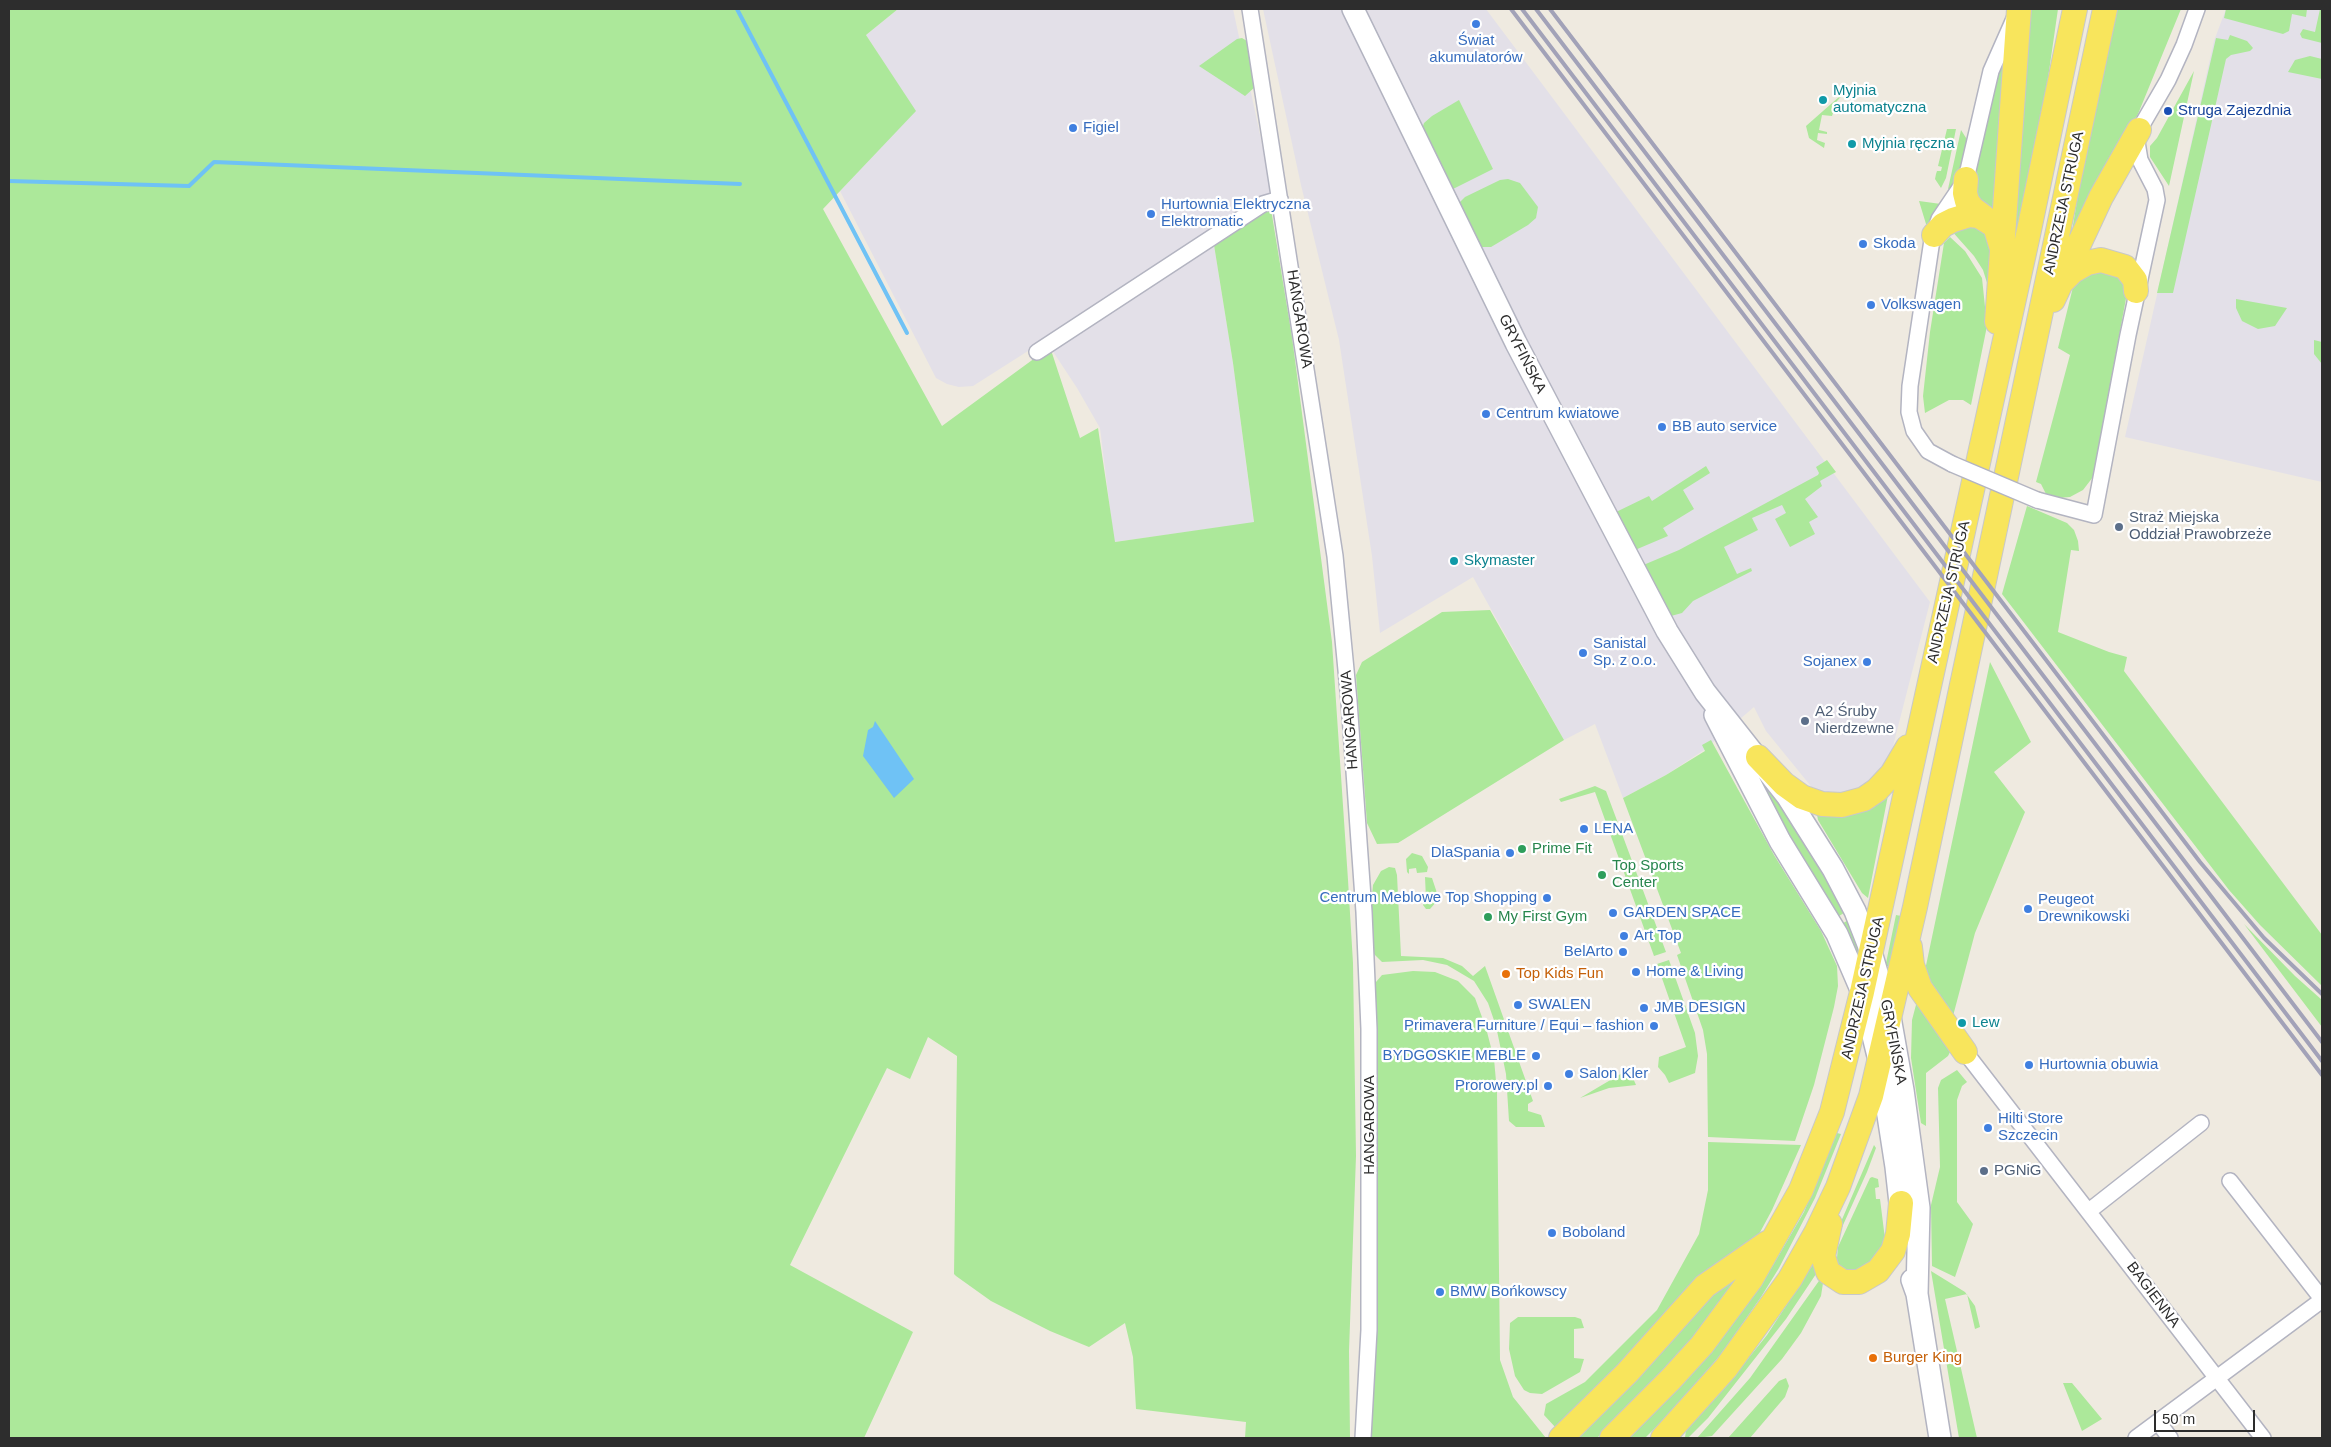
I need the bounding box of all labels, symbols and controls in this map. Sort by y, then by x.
marker: Świat akumulatorów [1470,18,1482,30]
place label: Świat akumulatorów [1429,32,1523,67]
place label: Myjnia automatyczna [1833,82,1926,117]
marker: Myjnia automatyczna [1817,94,1829,106]
place label: Struga Zajezdnia [2178,102,2291,120]
marker: Struga Zajezdnia [2162,105,2174,117]
place label: Figiel [1083,119,1119,137]
marker: Figiel [1067,122,1079,134]
street label: ANDRZEJA STRUGA [2040,130,2088,276]
place label: Myjnia ręczna [1862,135,1955,153]
marker: Myjnia ręczna [1846,138,1858,150]
place label: Hurtownia Elektryczna Elektromatic [1161,196,1310,231]
marker: Hurtownia Elektryczna Elektromatic [1145,208,1157,220]
place label: Skoda [1873,235,1916,253]
marker: Skoda [1857,238,1869,250]
street label: HANGAROWA [1282,268,1316,370]
place label: Volkswagen [1881,296,1961,314]
marker: Volkswagen [1865,299,1877,311]
street label: GRYFIŃSKA [1494,311,1550,397]
place label: Centrum kwiatowe [1496,405,1619,423]
marker: Centrum kwiatowe [1480,408,1492,420]
place label: BB auto service [1672,418,1777,436]
marker: BB auto service [1656,421,1668,433]
place label: Straż Miejska Oddział Prawobrzeże [2129,509,2272,544]
street label: ANDRZEJA STRUGA [1924,519,1974,665]
marker: Straż Miejska Oddział Prawobrzeże [2113,521,2125,533]
place label: Skymaster [1464,552,1535,570]
marker: Skymaster [1448,555,1460,567]
place label: Sanistal Sp. z o.o. [1593,635,1656,670]
marker: Sanistal Sp. z o.o. [1577,647,1589,659]
place label: Sojanex [1803,653,1857,671]
marker: Sojanex [1861,656,1873,668]
street label: HANGAROWA [1338,670,1362,770]
place label: A2 Śruby Nierdzewne [1815,703,1894,738]
marker: A2 Śruby Nierdzewne [1799,715,1811,727]
place label: LENA [1594,820,1633,838]
marker: LENA [1578,823,1590,835]
place label: Prime Fit [1532,840,1592,858]
marker: Prime Fit [1516,843,1528,855]
place label: DlaSpania [1431,844,1500,862]
marker: DlaSpania [1504,847,1516,859]
place label: Top Sports Center [1612,857,1684,892]
marker: Top Sports Center [1596,869,1608,881]
place label: Centrum Meblowe Top Shopping [1319,889,1537,907]
place label: Peugeot Drewnikowski [2038,891,2130,926]
marker: Centrum Meblowe Top Shopping [1541,892,1553,904]
marker: Peugeot Drewnikowski [2022,903,2034,915]
place label: GARDEN SPACE [1623,904,1741,922]
marker: GARDEN SPACE [1607,907,1619,919]
place label: My First Gym [1498,908,1587,926]
marker: My First Gym [1482,911,1494,923]
street label: ANDRZEJA STRUGA [1838,915,1888,1061]
place label: Art Top [1634,927,1682,945]
marker: Art Top [1618,930,1630,942]
place label: BelArto [1564,943,1613,961]
marker: BelArto [1617,946,1629,958]
place label: Home & Living [1646,963,1744,981]
place label: Top Kids Fun [1516,965,1604,983]
marker: Home & Living [1630,966,1642,978]
marker: Top Kids Fun [1500,968,1512,980]
place label: SWALEN [1528,996,1591,1014]
street label: GRYFIŃSKA [1876,998,1910,1086]
marker: SWALEN [1512,999,1524,1011]
place label: JMB DESIGN [1654,999,1746,1017]
marker: JMB DESIGN [1638,1002,1650,1014]
place label: Lew [1972,1014,2000,1032]
place label: Primavera Furniture / Equi – fashion [1404,1017,1644,1035]
marker: Lew [1956,1017,1968,1029]
marker: Primavera Furniture / Equi – fashion [1648,1020,1660,1032]
place label: BYDGOSKIE MEBLE [1383,1047,1526,1065]
marker: BYDGOSKIE MEBLE [1530,1050,1542,1062]
place label: Hurtownia obuwia [2039,1056,2158,1074]
marker: Hurtownia obuwia [2023,1059,2035,1071]
place label: Salon Kler [1579,1065,1648,1083]
marker: Salon Kler [1563,1068,1575,1080]
street label: HANGAROWA [1361,1075,1379,1175]
place label: Prorowery.pl [1455,1077,1538,1095]
marker: Prorowery.pl [1542,1080,1554,1092]
place label: Hilti Store Szczecin [1998,1110,2063,1145]
marker: Hilti Store Szczecin [1982,1122,1994,1134]
place label: PGNiG [1994,1162,2042,1180]
marker: PGNiG [1978,1165,1990,1177]
place label: Boboland [1562,1224,1625,1242]
marker: Boboland [1546,1227,1558,1239]
street label: BAGIENNA [2122,1259,2184,1331]
place label: BMW Bońkowscy [1450,1283,1567,1301]
marker: BMW Bońkowscy [1434,1286,1446,1298]
place label: Burger King [1883,1349,1962,1367]
marker: Burger King [1867,1352,1879,1364]
scale bar [2156,1400,2257,1432]
text: 50 m [2162,1410,2195,1427]

